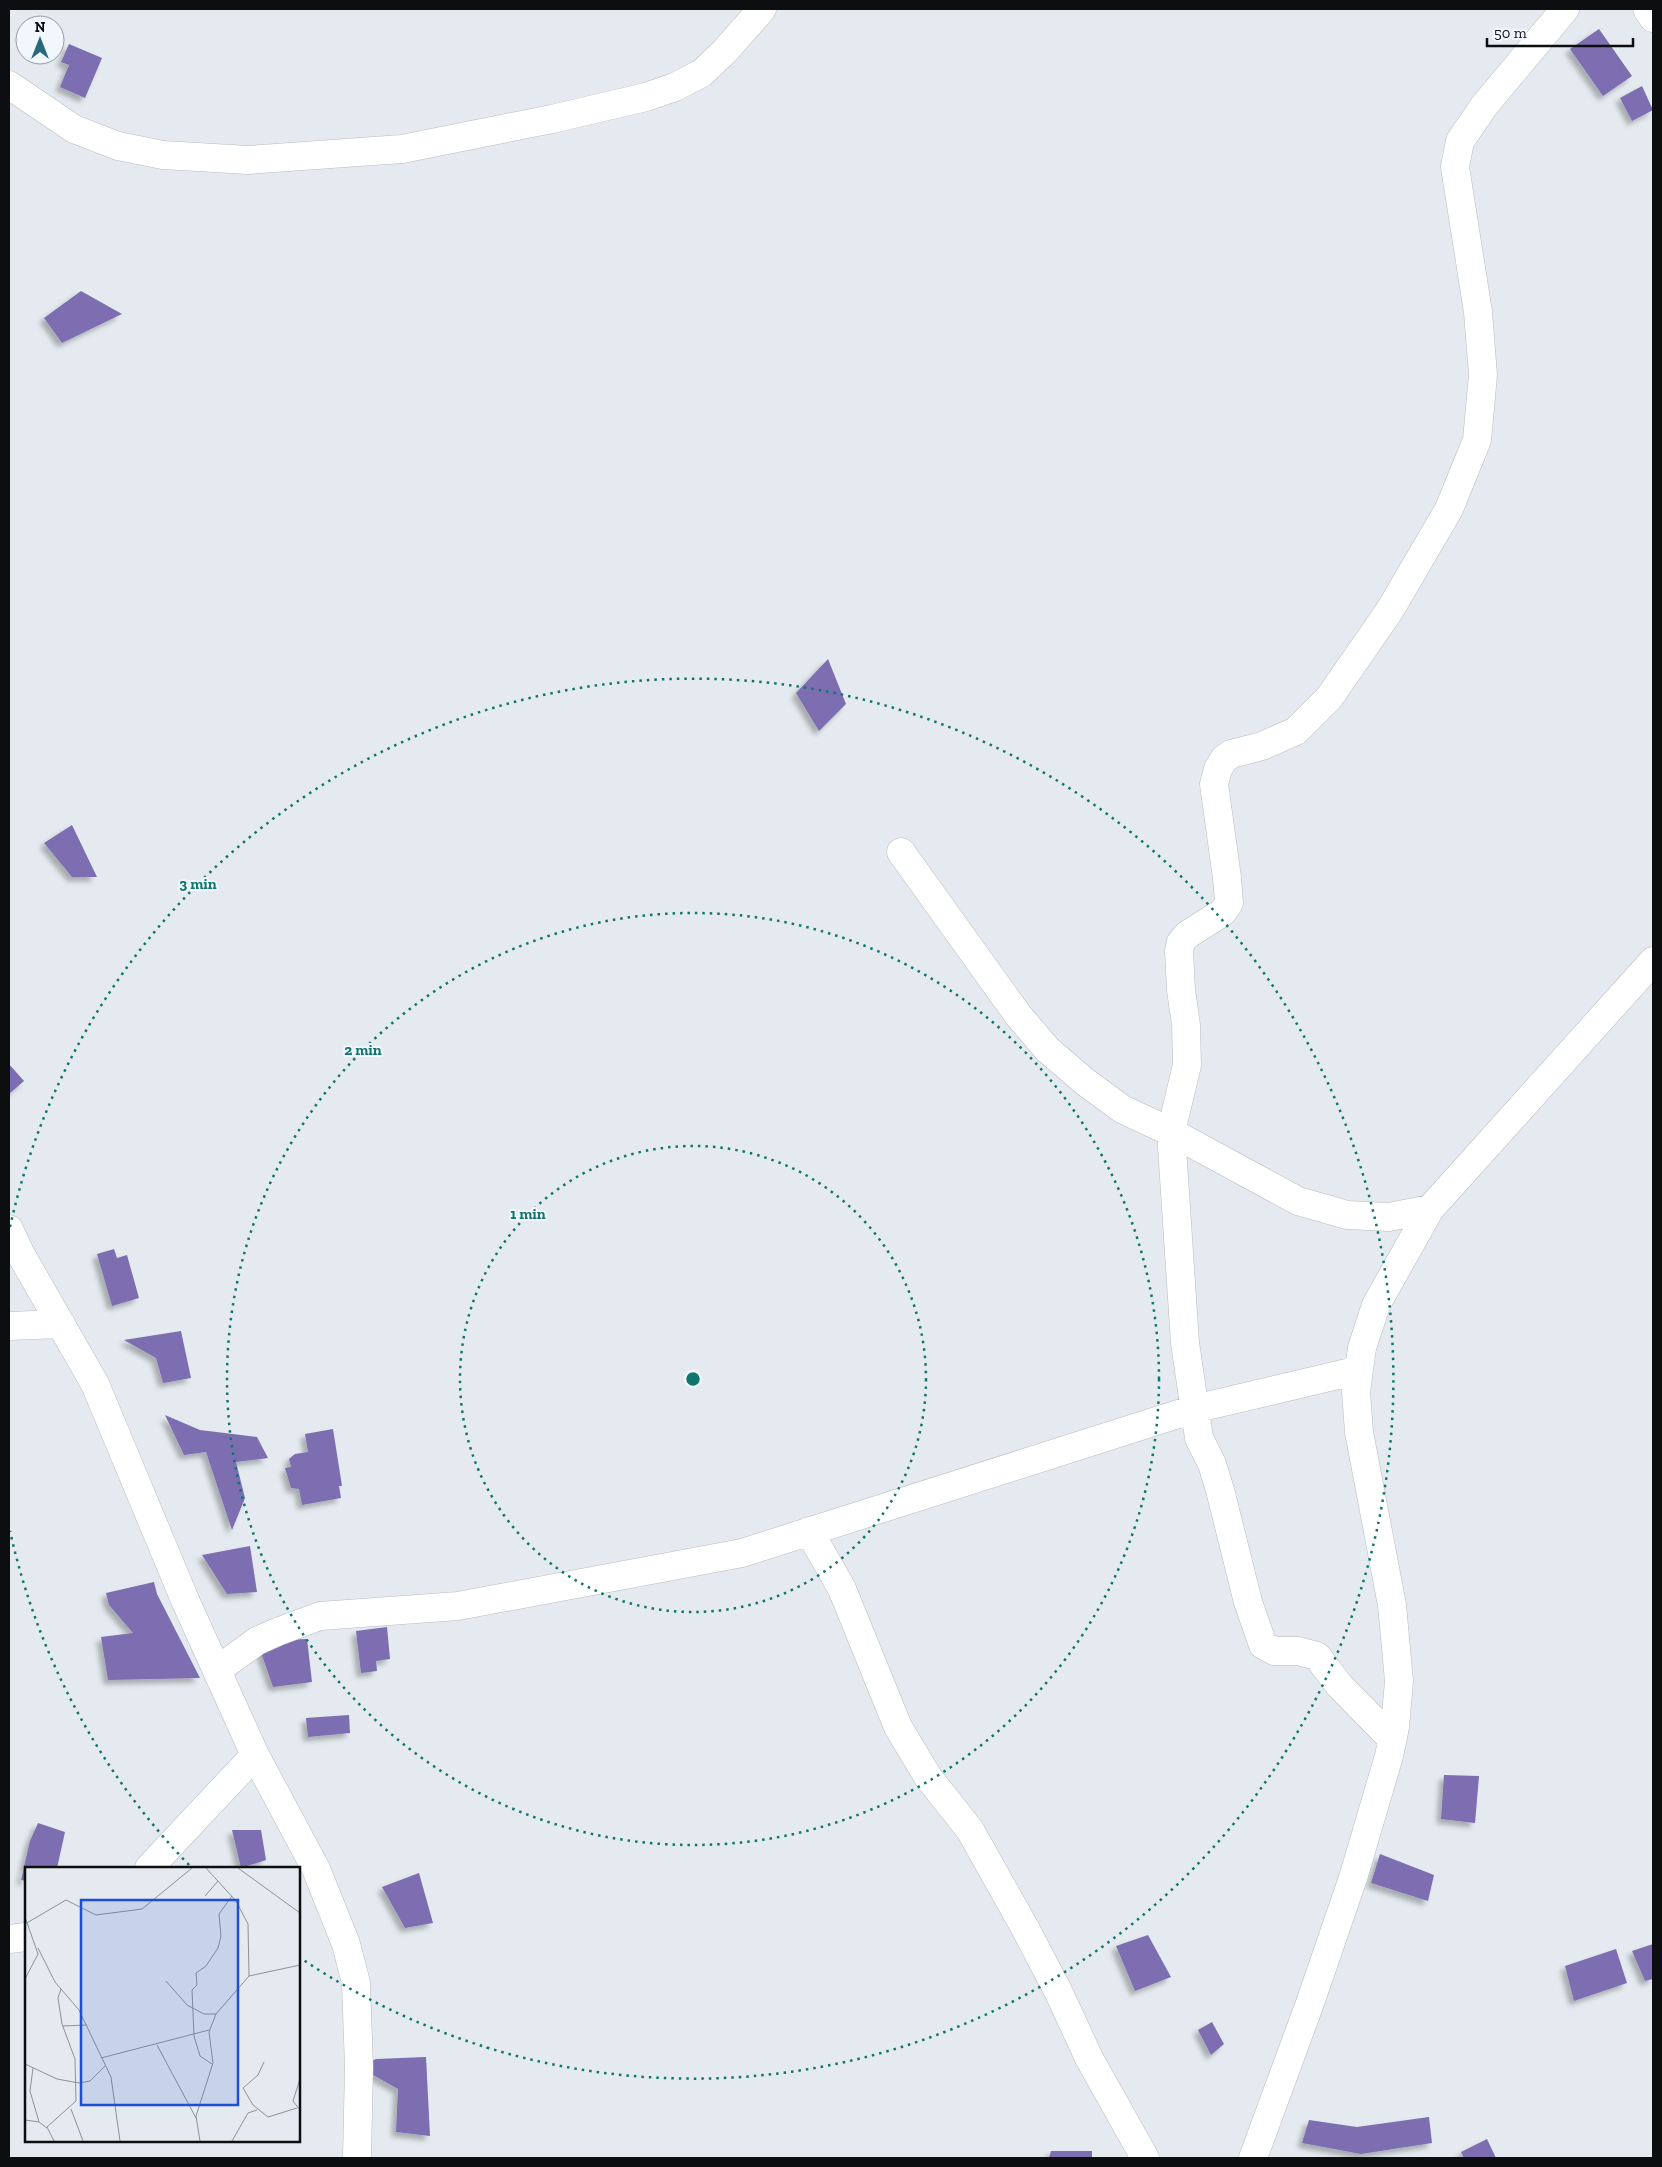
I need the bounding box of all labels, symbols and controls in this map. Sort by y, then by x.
north arrow [15,15,65,65]
scale bar [1487,15,1633,47]
text: N [35,19,46,36]
text: 50 m [1494,24,1527,42]
text: 3 min [179,875,217,893]
text: 2 min [344,1041,382,1059]
text: 1 min [510,1205,546,1223]
centre of rings [684,1370,702,1388]
inset map [25,1867,300,2142]

